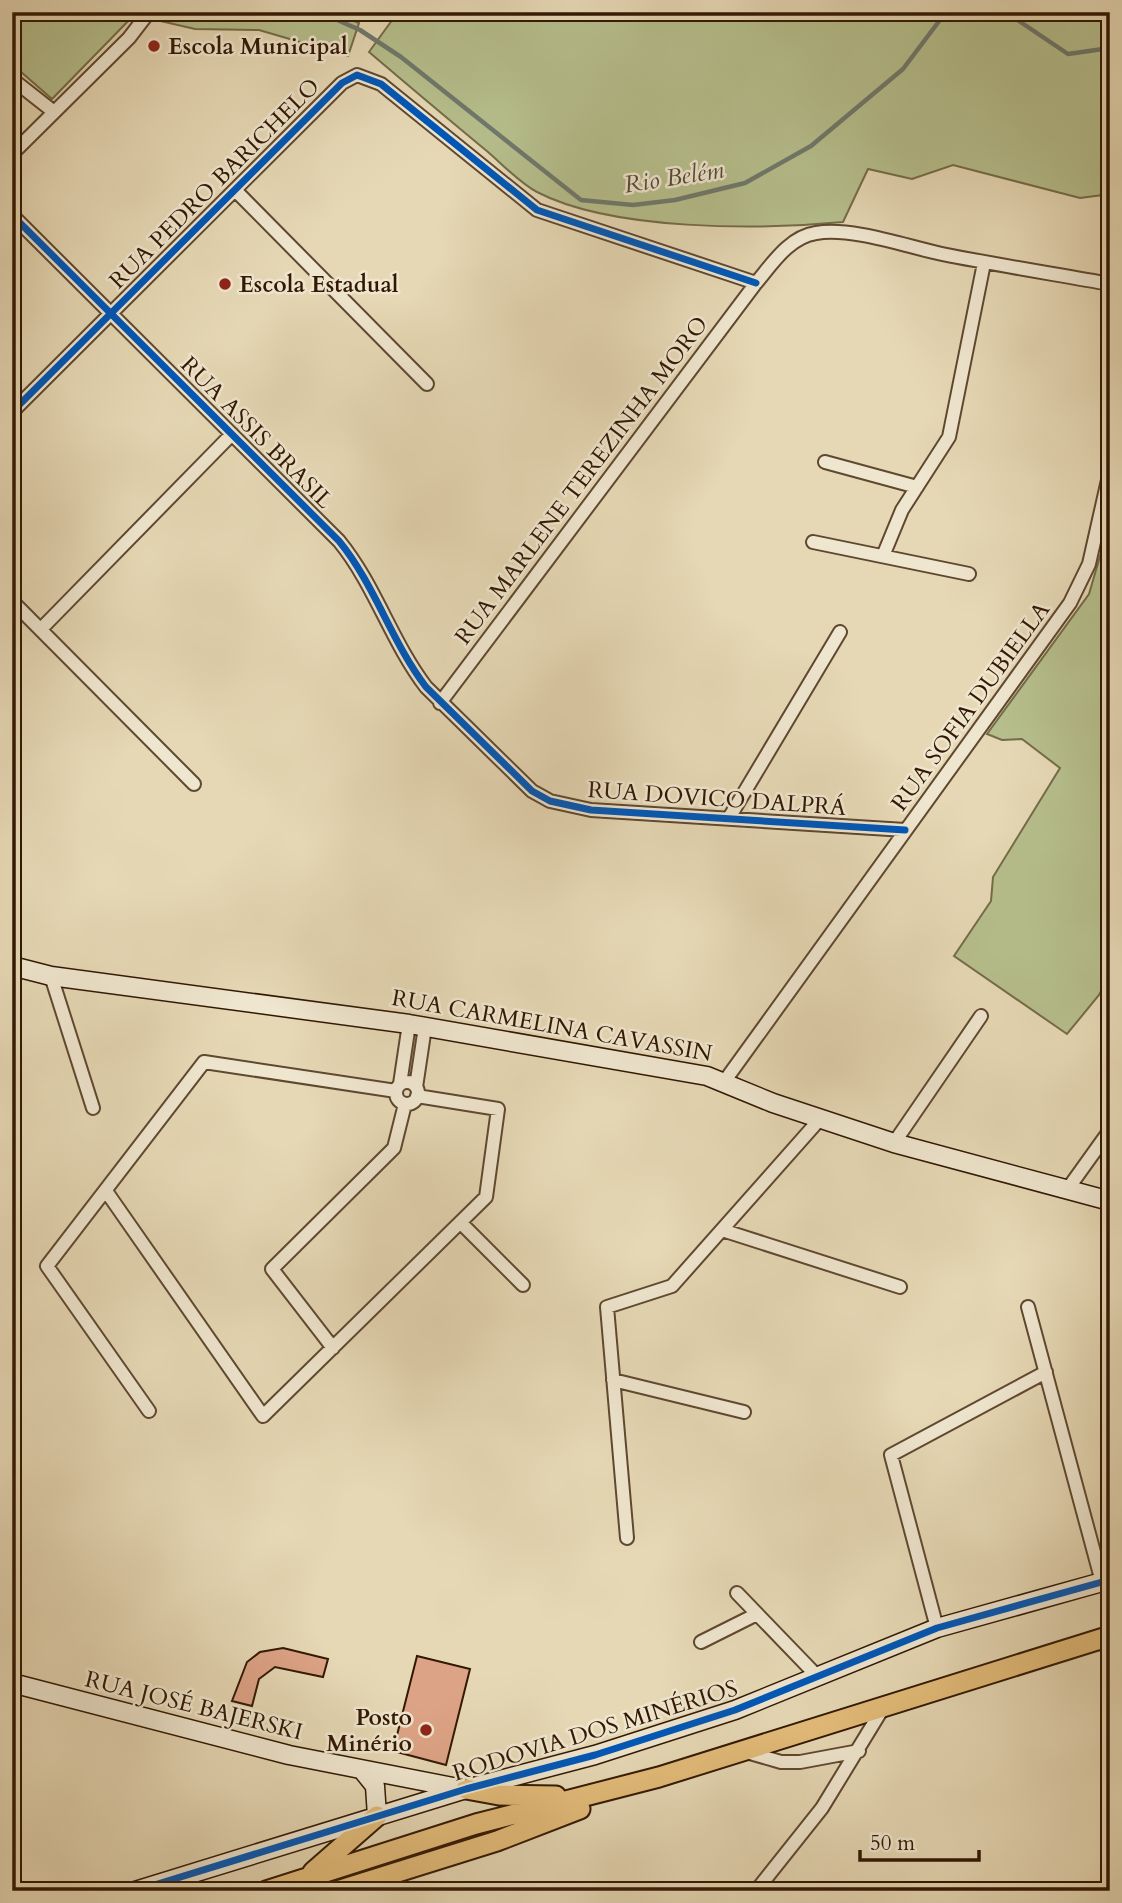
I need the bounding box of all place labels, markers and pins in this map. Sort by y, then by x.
place label: Escola Municipal [168,31,348,62]
marker: Escola Municipal [146,38,162,54]
place label: Escola Estadual [239,269,399,300]
marker: Escola Estadual [217,276,233,292]
place label: Posto Minério [326,1702,412,1759]
marker: Posto Minério [418,1722,434,1738]

